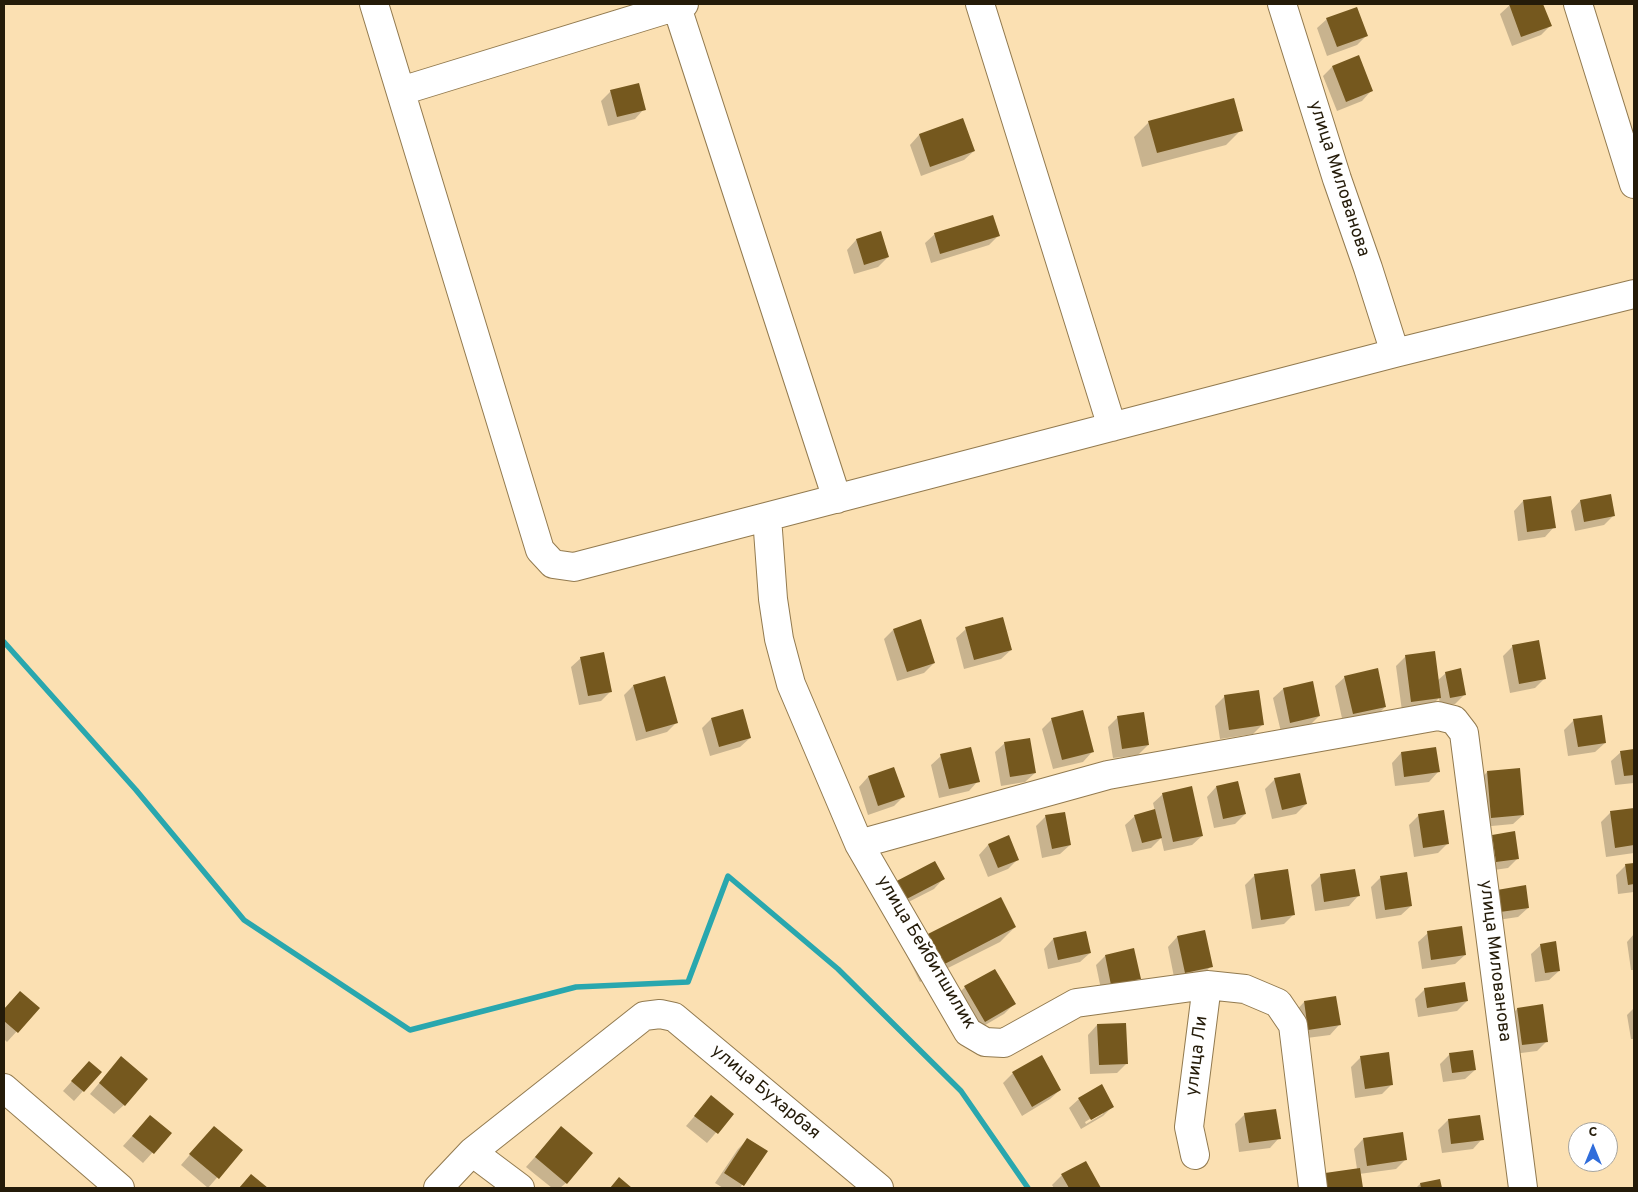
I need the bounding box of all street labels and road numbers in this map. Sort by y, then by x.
street label: улица Милованова [1303,98,1373,260]
street label: улица Бейбитшилик [871,872,979,1034]
street label: улица Милованова [1473,879,1515,1043]
street label: улица Ли [1182,1015,1214,1097]
street label: улица Бухарбая [706,1041,824,1145]

